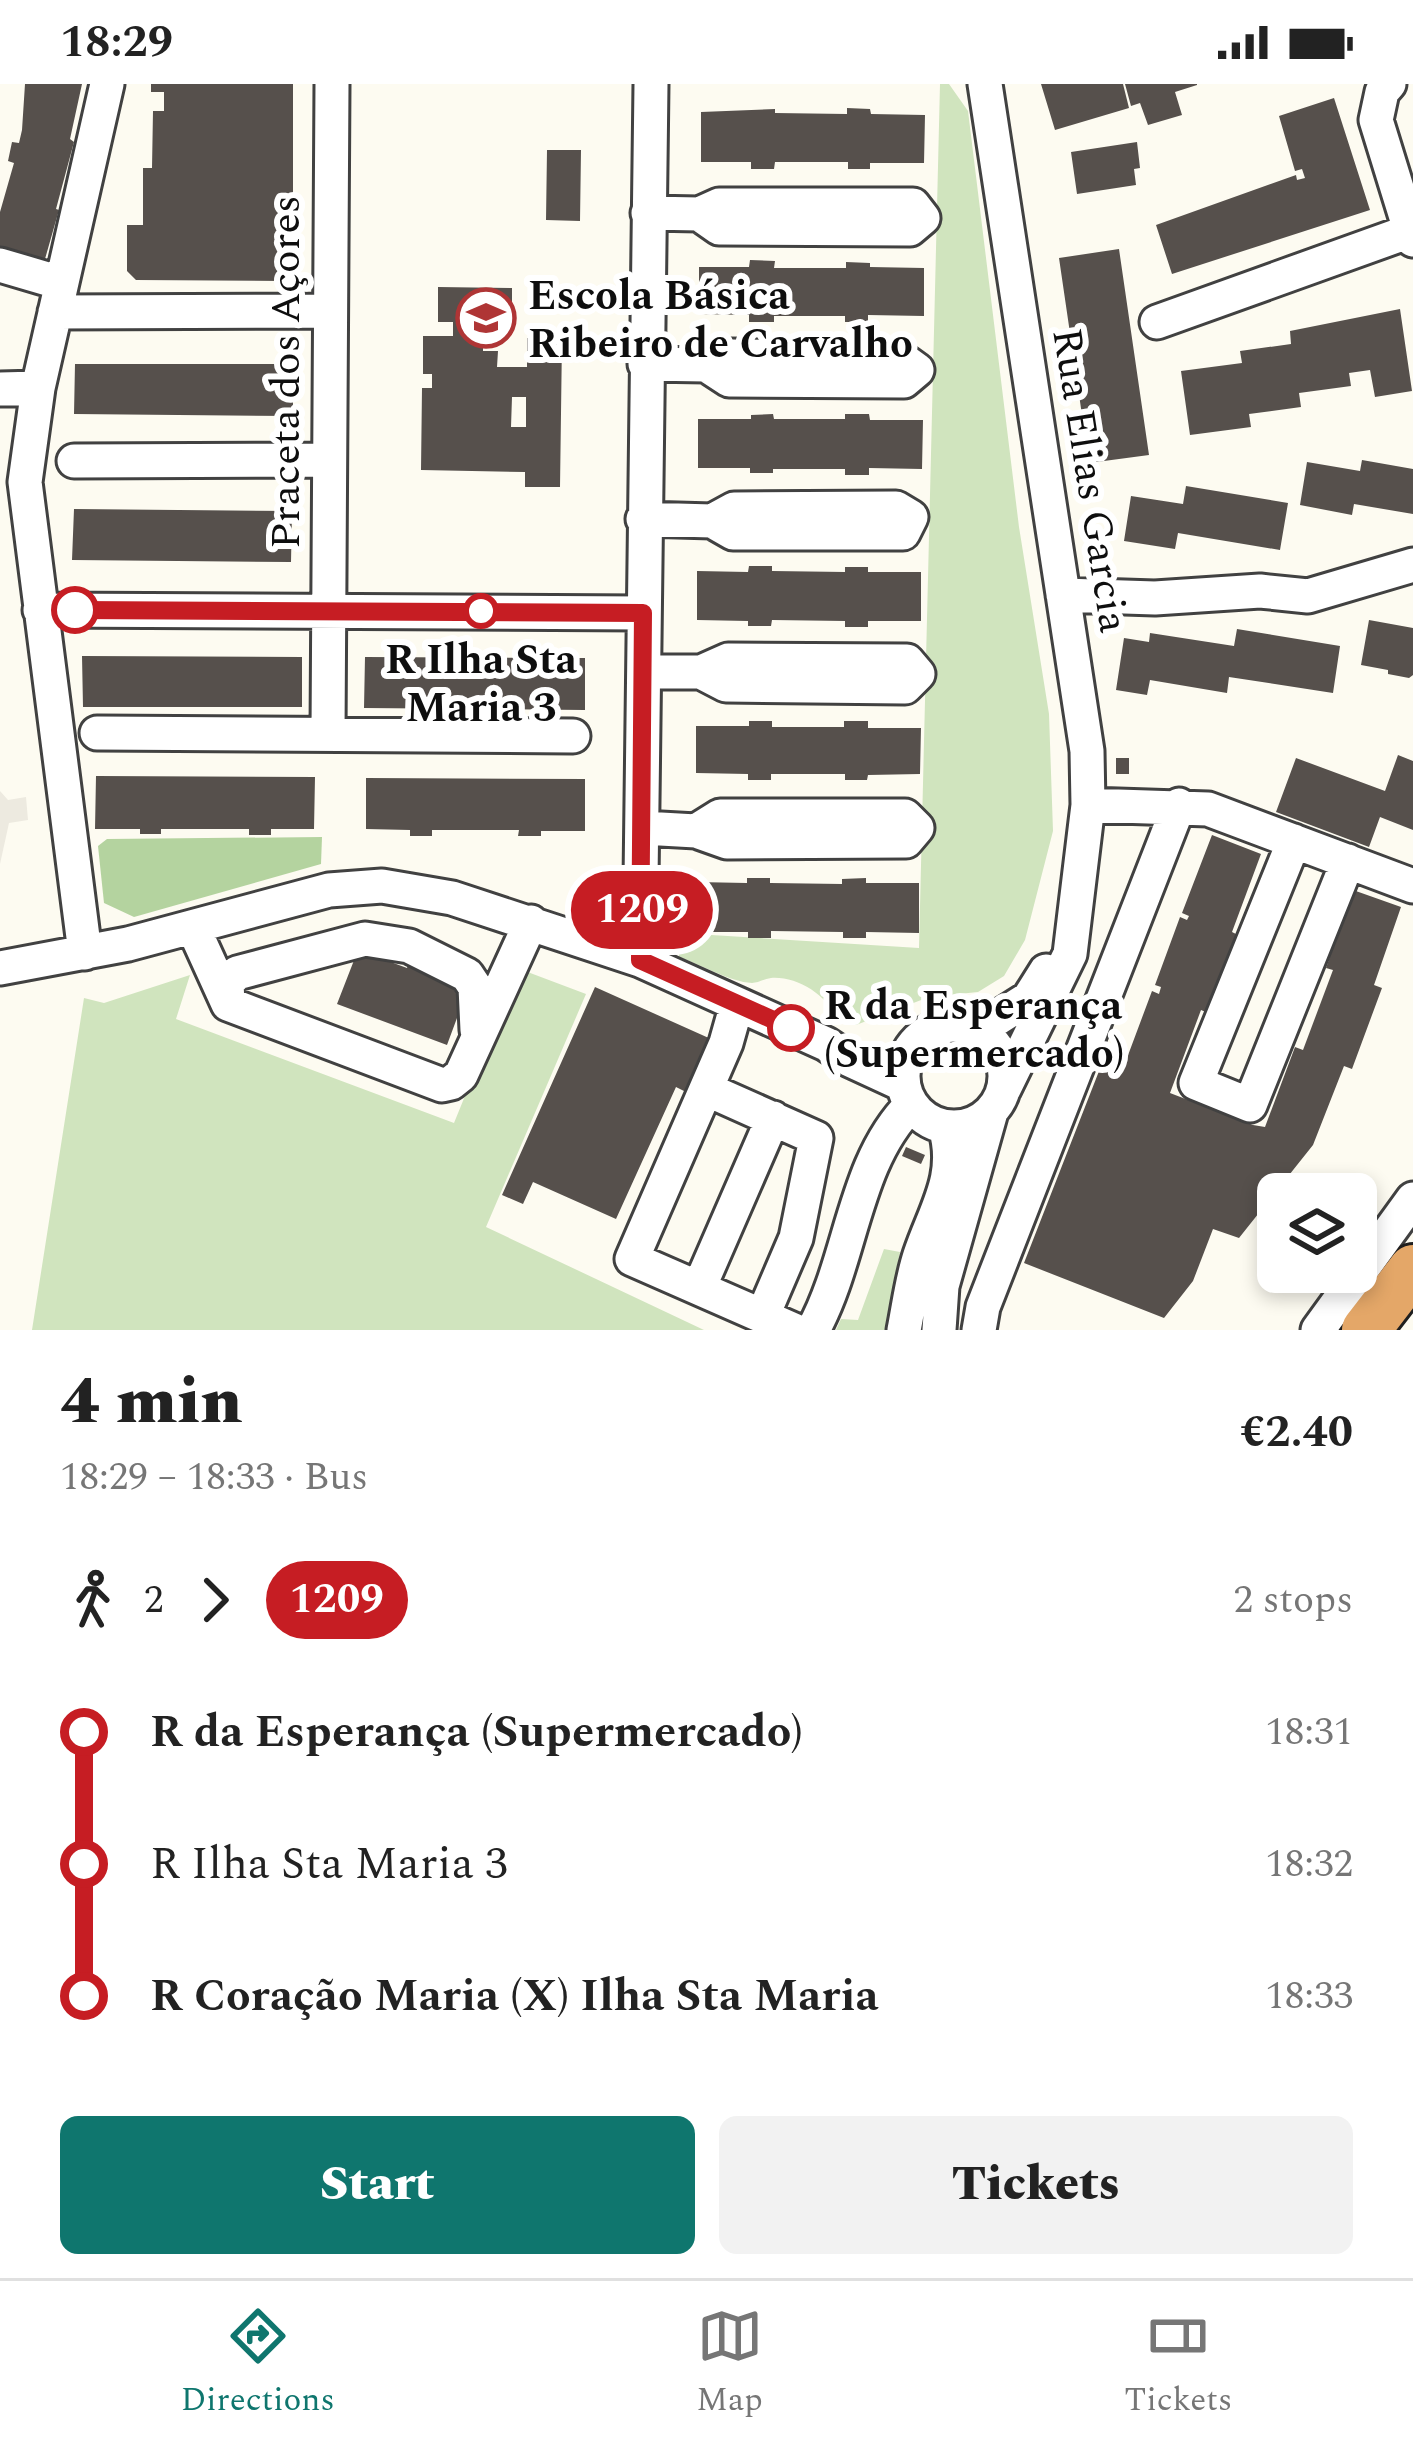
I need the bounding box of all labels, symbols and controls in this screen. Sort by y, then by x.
text: 18:29 [60,8,173,77]
street label: Praceta dos Açores [255,195,318,549]
place label: Escola Básica Ribeiro de Carvalho [528,265,913,376]
school or university icon: Escola Básica Ribeiro de Carvalho [455,287,517,349]
street label: Rua Elias Garcia [1034,324,1145,638]
unlabelled marker [53,588,97,632]
marker: R Ilha Sta Maria 3 [465,595,497,627]
place label: R Ilha Sta Maria 3 [385,629,577,740]
line badge: 1209 [558,871,726,949]
text: 1209 [595,878,689,941]
place label: R da Esperança (Supermercado) [824,975,1124,1086]
marker: R da Esperança (Supermercado) [769,1006,813,1050]
map controls [1257,1173,1377,1293]
button: layers [1257,1173,1377,1293]
text: 4 min [60,1352,243,1453]
text: €2.40 [1240,1398,1353,1467]
text: 18:29 – 18:33 · Bus [60,1448,368,1507]
icon: walk [60,1567,126,1633]
icon: forward [182,1567,248,1633]
text: 1209 [290,1568,384,1631]
text: 2 [144,1571,164,1630]
text: 2 stops [1233,1571,1353,1630]
text: R da Esperança (Supermercado) [150,1698,803,1767]
text: 18:31 [1265,1703,1353,1762]
text: R Ilha Sta Maria 3 [150,1830,507,1899]
text: 18:32 [1265,1835,1353,1894]
text: R Coração Maria (X) Ilha Sta Maria [150,1962,879,2031]
text: 18:33 [1265,1967,1353,2026]
button: Start [60,2116,695,2254]
button: Tickets [719,2116,1353,2254]
tab: Directions [181,2303,335,2425]
tab: Map [696,2303,763,2425]
tab: Tickets [1124,2303,1232,2425]

